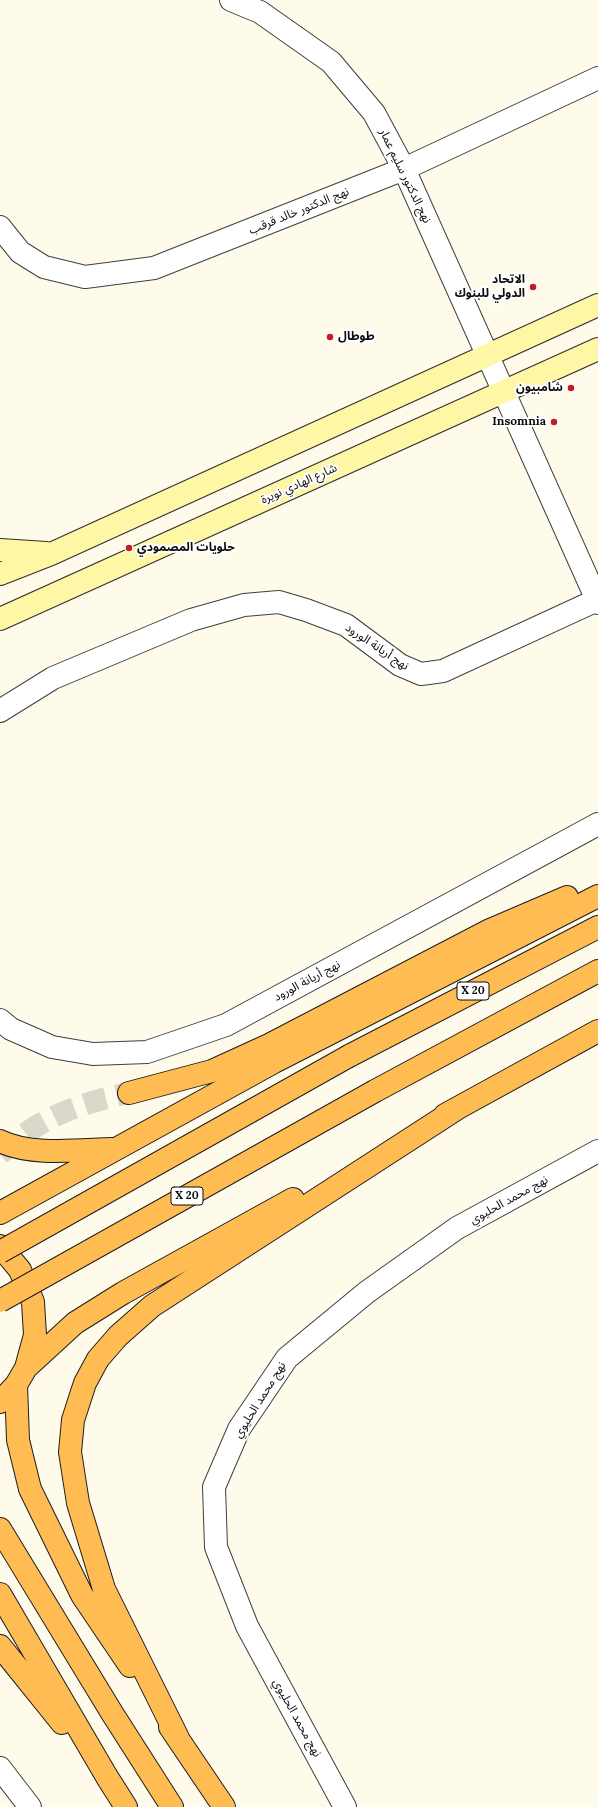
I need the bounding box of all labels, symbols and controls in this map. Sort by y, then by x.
street label: نهج الدكتور سليم عمار [376,126,434,226]
street label: نهج الدكتور خالد قرقب [247,184,351,238]
place label: الاتحاد الدولي للبنوك [455,273,525,301]
marker: الاتحاد الدولي للبنوك [528,282,538,292]
place label: طوطال [338,330,375,344]
marker: طوطال [325,332,335,342]
place label: شامبيون [516,381,563,395]
marker: شامبيون [566,383,576,393]
place label: Insomnia [492,415,546,429]
marker: Insomnia [549,417,559,427]
street label: شارع الهادي نويرة [259,461,339,507]
place label: حلويات المصمودي [137,541,235,555]
marker: حلويات المصمودي [124,543,134,553]
street label: نهج أريانة الورود [342,620,412,674]
street label: نهج أريانة الورود [271,957,343,1005]
road number: X 20 [457,982,489,1000]
street label: نهج محمد الحليوي [467,1173,551,1227]
road number: X 20 [171,1187,203,1205]
street label: نهج محمد الحليوي [231,1359,289,1441]
street label: نهج محمد الحليوي [270,1676,324,1760]

